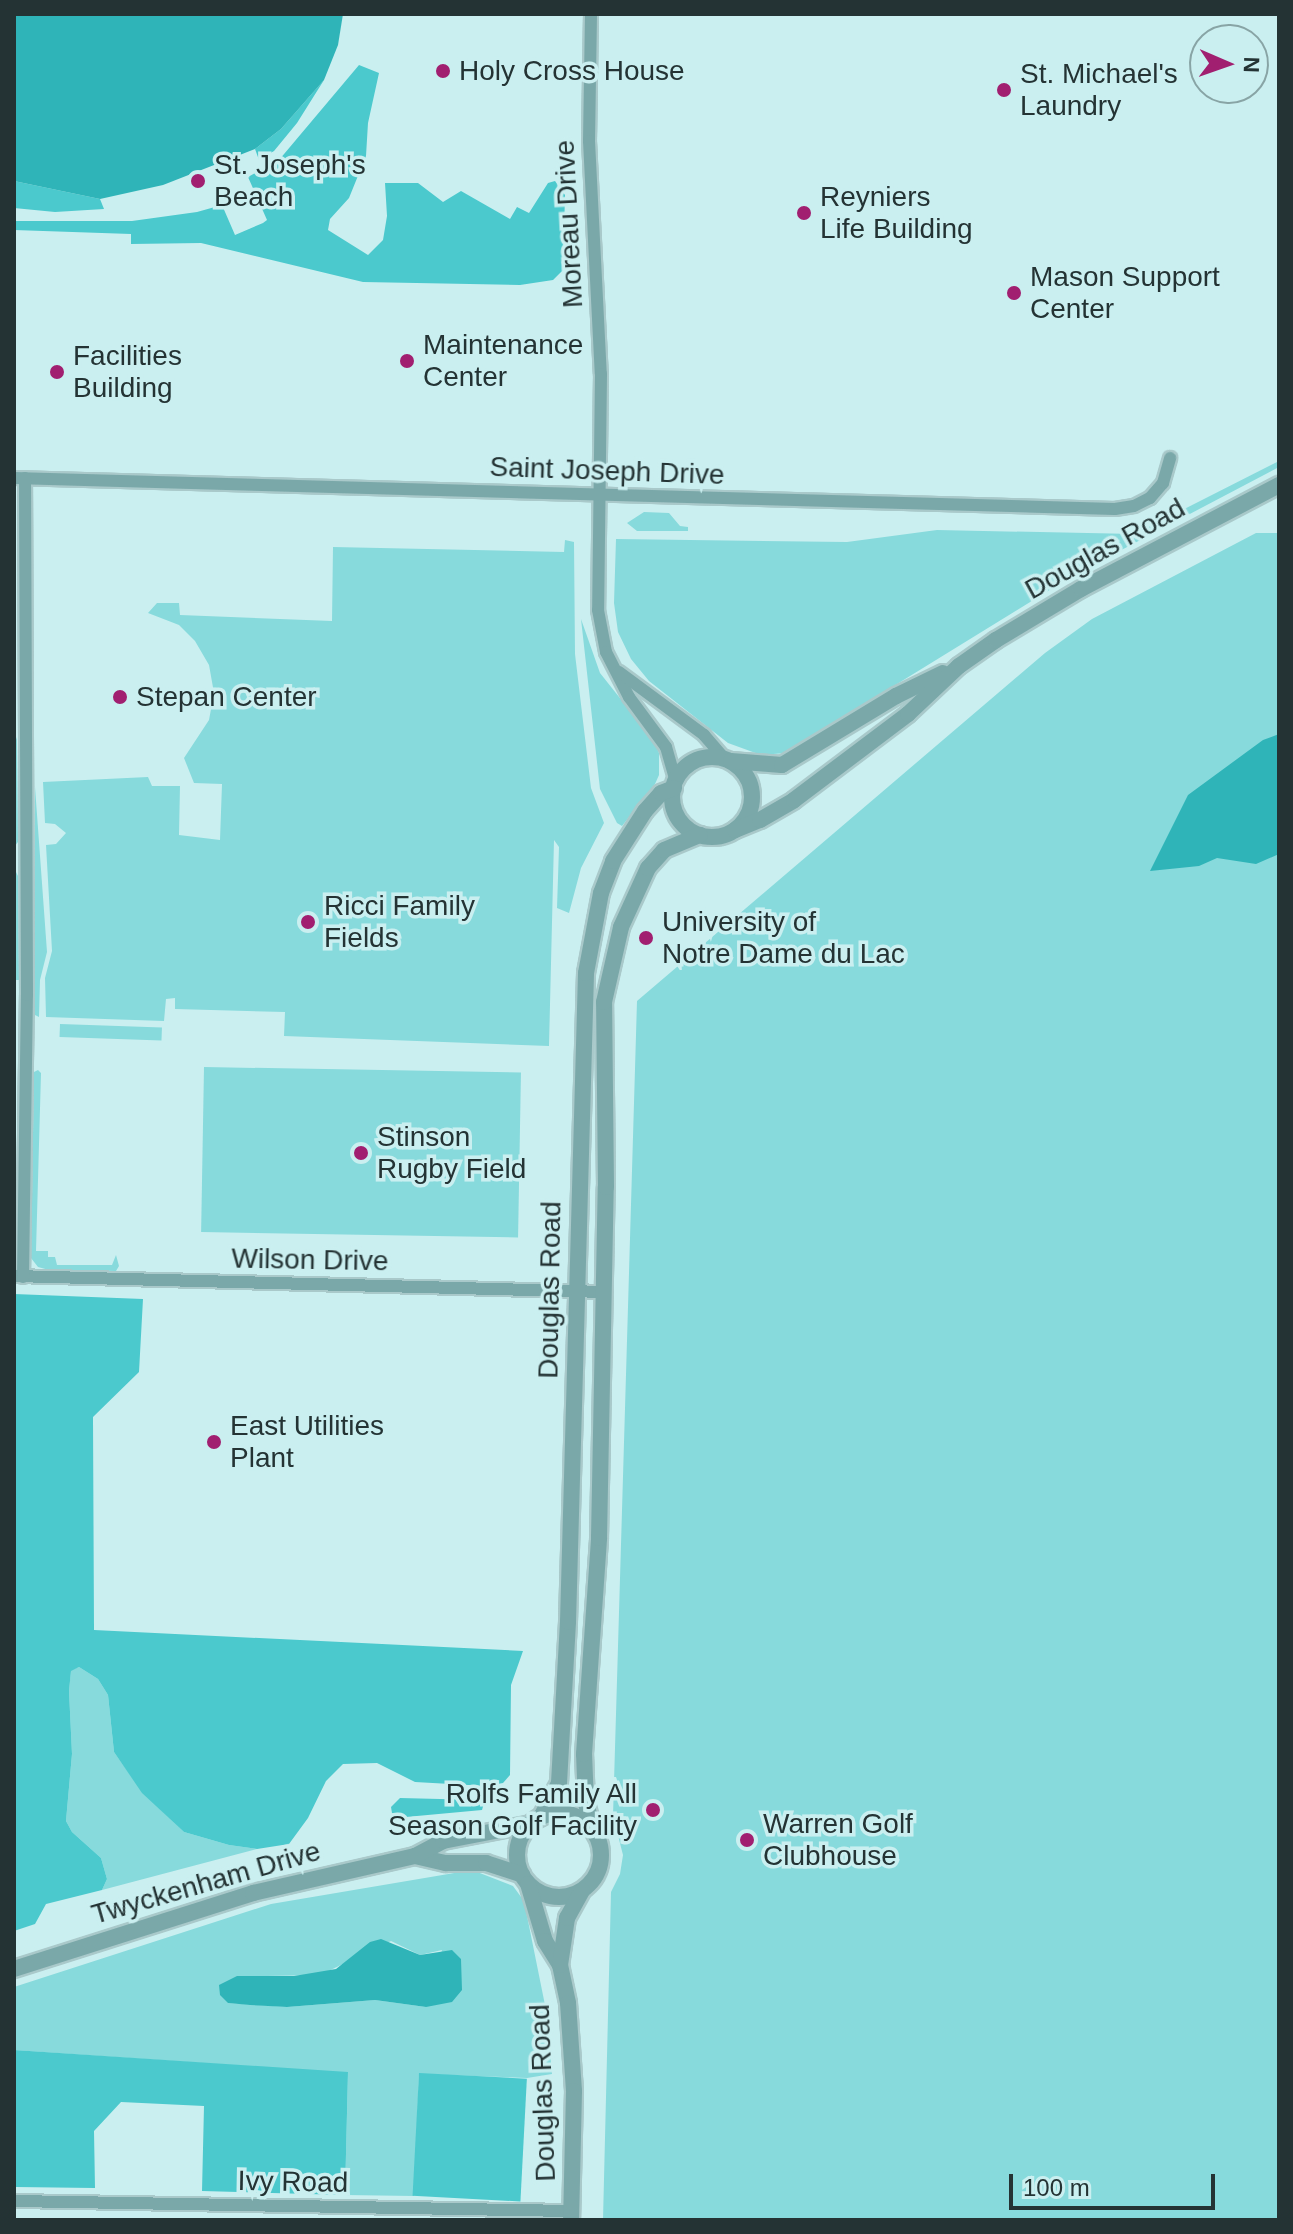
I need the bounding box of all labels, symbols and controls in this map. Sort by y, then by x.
north arrow [1189,24,1269,104]
place label: Holy Cross House [459,54,685,88]
text: N [1239,56,1264,73]
place label: St. Michael's Laundry [1020,57,1178,123]
marker: Holy Cross House [434,62,452,80]
marker: St. Michael's Laundry [995,81,1013,99]
street label: Moreau Drive [548,139,590,309]
place label: St. Joseph's Beach [214,148,366,214]
marker: St. Joseph's Beach [189,172,207,190]
place label: Reyniers Life Building [820,180,973,246]
marker: Reyniers Life Building [795,204,813,222]
place label: Mason Support Center [1030,260,1220,326]
marker: Mason Support Center [1005,284,1023,302]
place label: Maintenance Center [423,328,583,394]
place label: Facilities Building [73,339,182,405]
marker: Maintenance Center [398,352,416,370]
marker: Facilities Building [48,363,66,381]
street label: Saint Joseph Drive [489,450,725,492]
street label: Douglas Road [1019,491,1191,607]
place label: Stepan Center [136,680,317,714]
marker: Stepan Center [111,688,129,706]
place label: Ricci Family Fields [324,889,475,955]
place label: University of Notre Dame du Lac [662,905,905,971]
marker: Ricci Family Fields [299,913,317,931]
marker: University of Notre Dame du Lac [637,929,655,947]
place label: Stinson Rugby Field [377,1120,526,1186]
marker: Stinson Rugby Field [352,1144,370,1162]
street label: Douglas Road [532,1201,568,1379]
street label: Wilson Drive [231,1242,389,1278]
place label: East Utilities Plant [230,1409,384,1475]
marker: East Utilities Plant [205,1433,223,1451]
place label: Rolfs Family All Season Golf Facility [388,1777,637,1843]
marker: Rolfs Family All Season Golf Facility [644,1801,662,1819]
place label: Warren Golf Clubhouse [763,1807,913,1873]
marker: Warren Golf Clubhouse [738,1831,756,1849]
street label: Twyckenham Drive [88,1834,324,1932]
street label: Douglas Road [523,2004,563,2182]
scale bar [1013,2158,1219,2208]
street label: Ivy Road [237,2164,349,2200]
text: 100 m [1023,2174,1090,2201]

